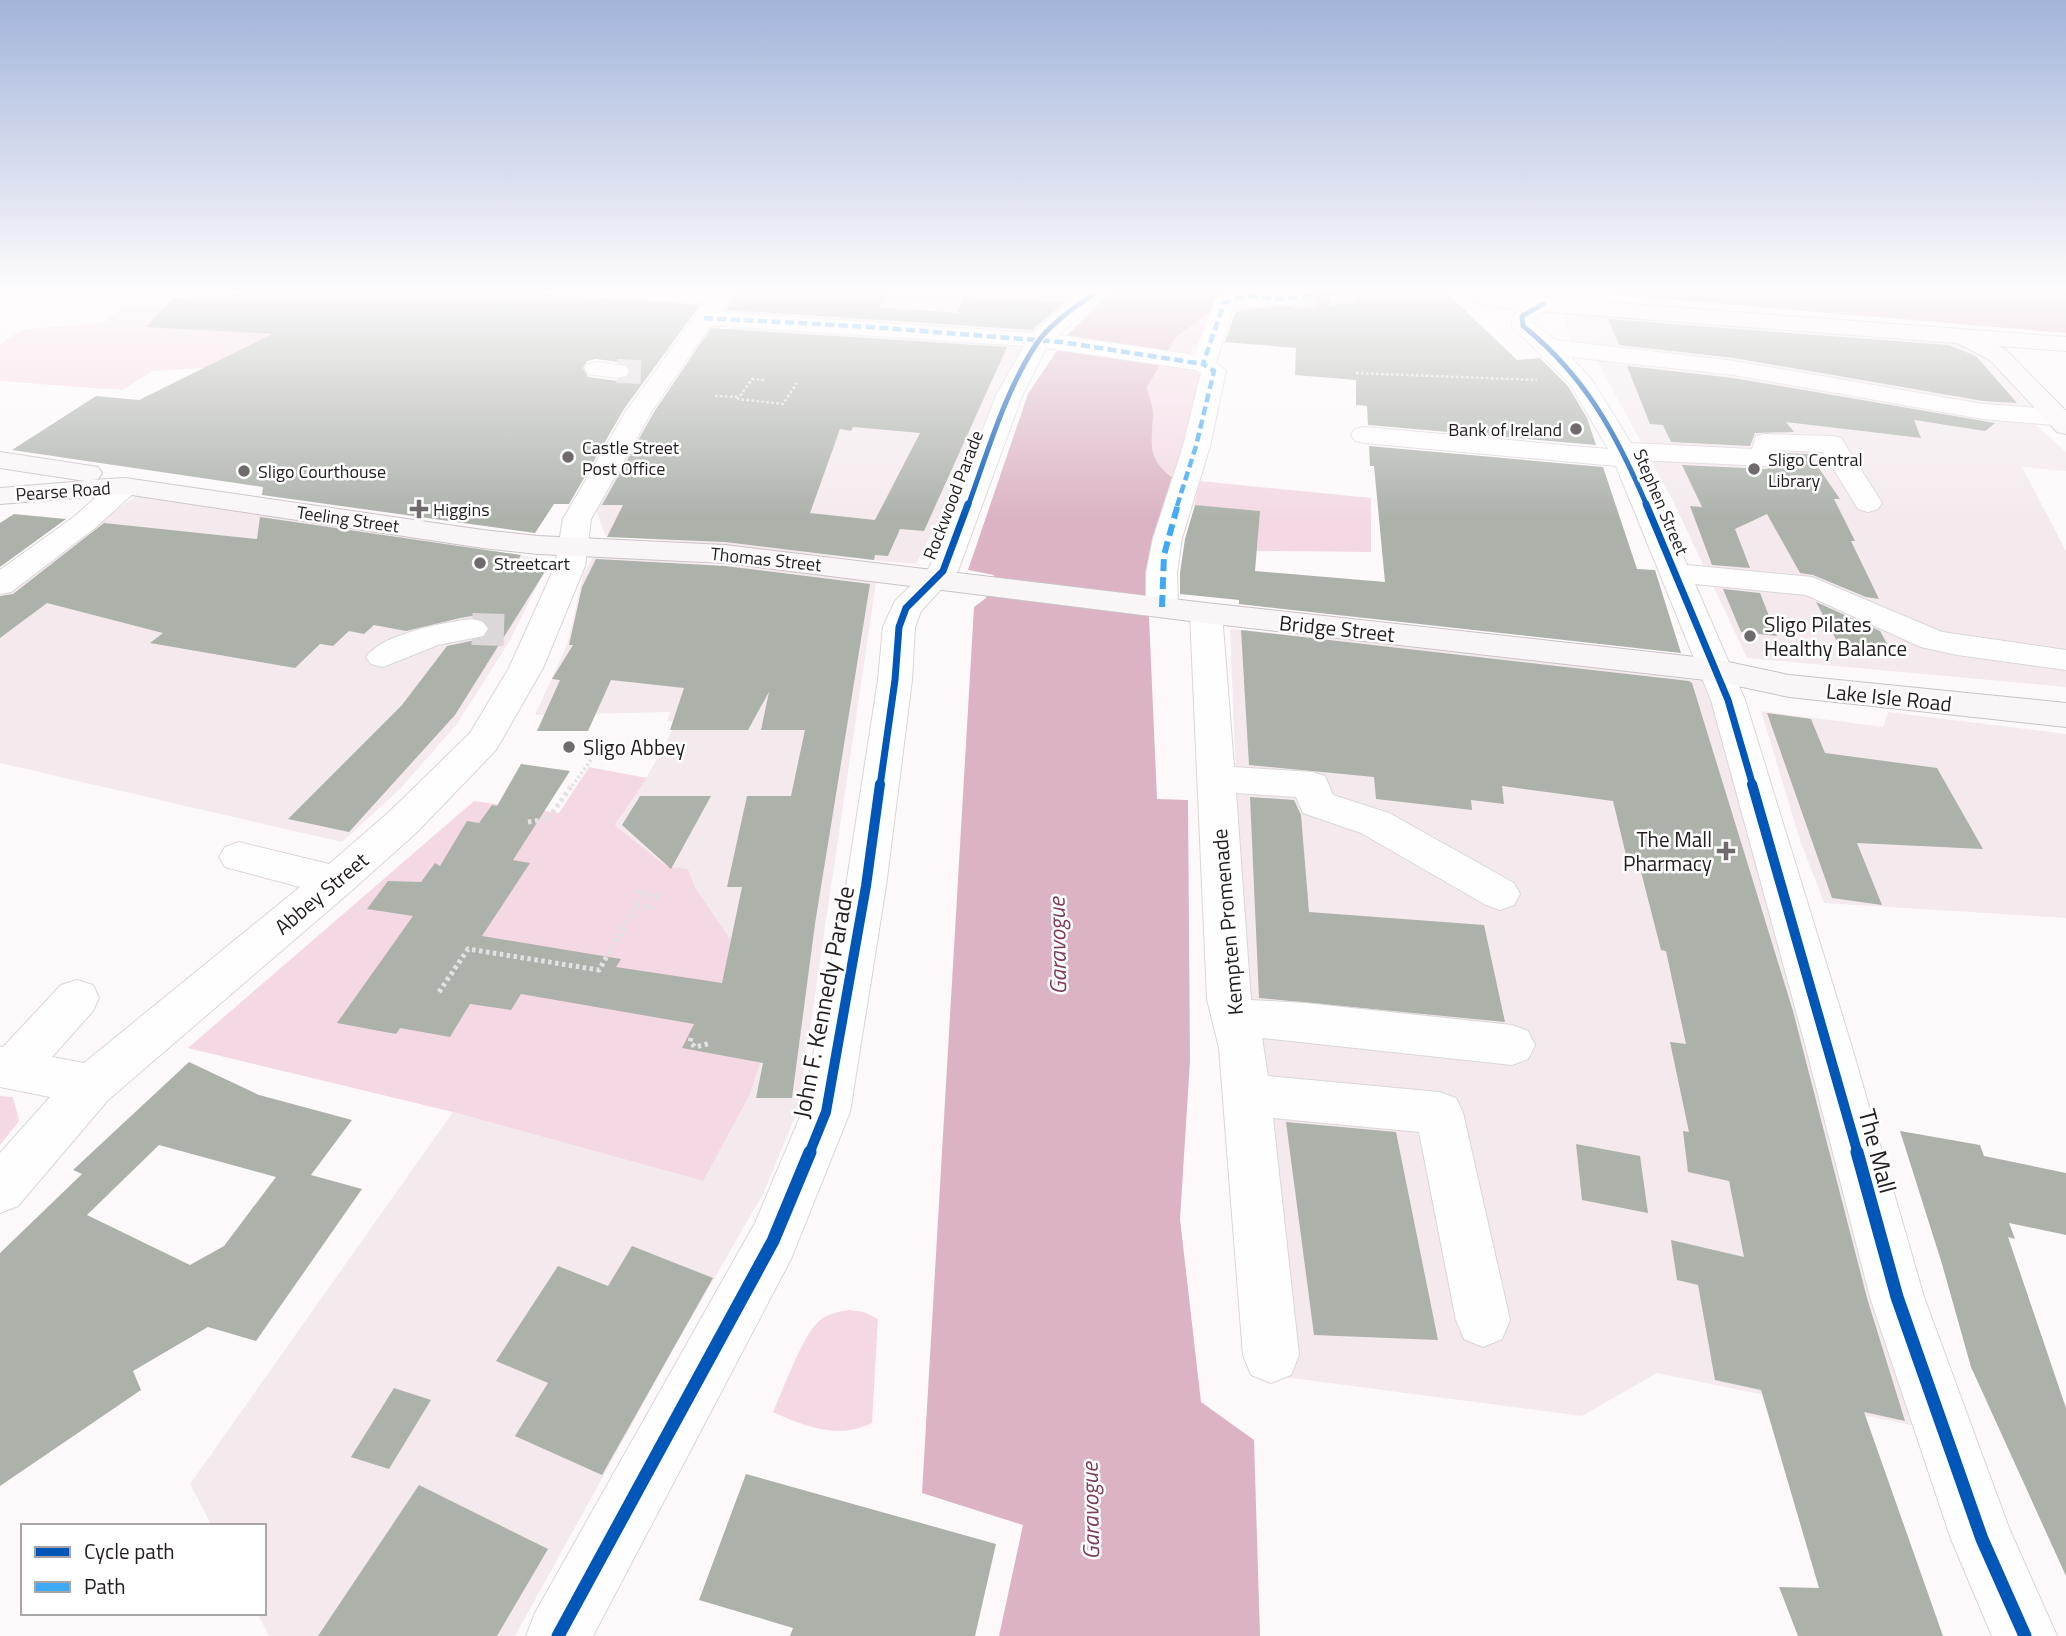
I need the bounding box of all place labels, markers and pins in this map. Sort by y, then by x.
place label: Bank of Ireland [1448,416,1562,443]
marker: Bank of Ireland [1568,421,1584,437]
place label: Castle Street Post Office [582,434,680,482]
place label: Sligo Central Library [1768,446,1863,494]
marker: Castle Street Post Office [560,449,576,465]
place label: Sligo Courthouse [258,458,386,485]
marker: Sligo Central Library [1746,461,1762,477]
marker: Sligo Courthouse [236,463,252,479]
place label: Higgins [433,496,490,523]
marker: Higgins [411,501,427,517]
place label: Streetcart [494,550,570,577]
marker: Streetcart [472,555,488,571]
place label: Sligo Pilates Healthy Balance [1764,608,1907,664]
marker: Sligo Pilates Healthy Balance [1742,628,1758,644]
place label: Sligo Abbey [583,731,686,763]
marker: Sligo Abbey [561,739,577,755]
place label: The Mall Pharmacy [1623,823,1712,879]
marker: The Mall Pharmacy [1718,843,1734,859]

